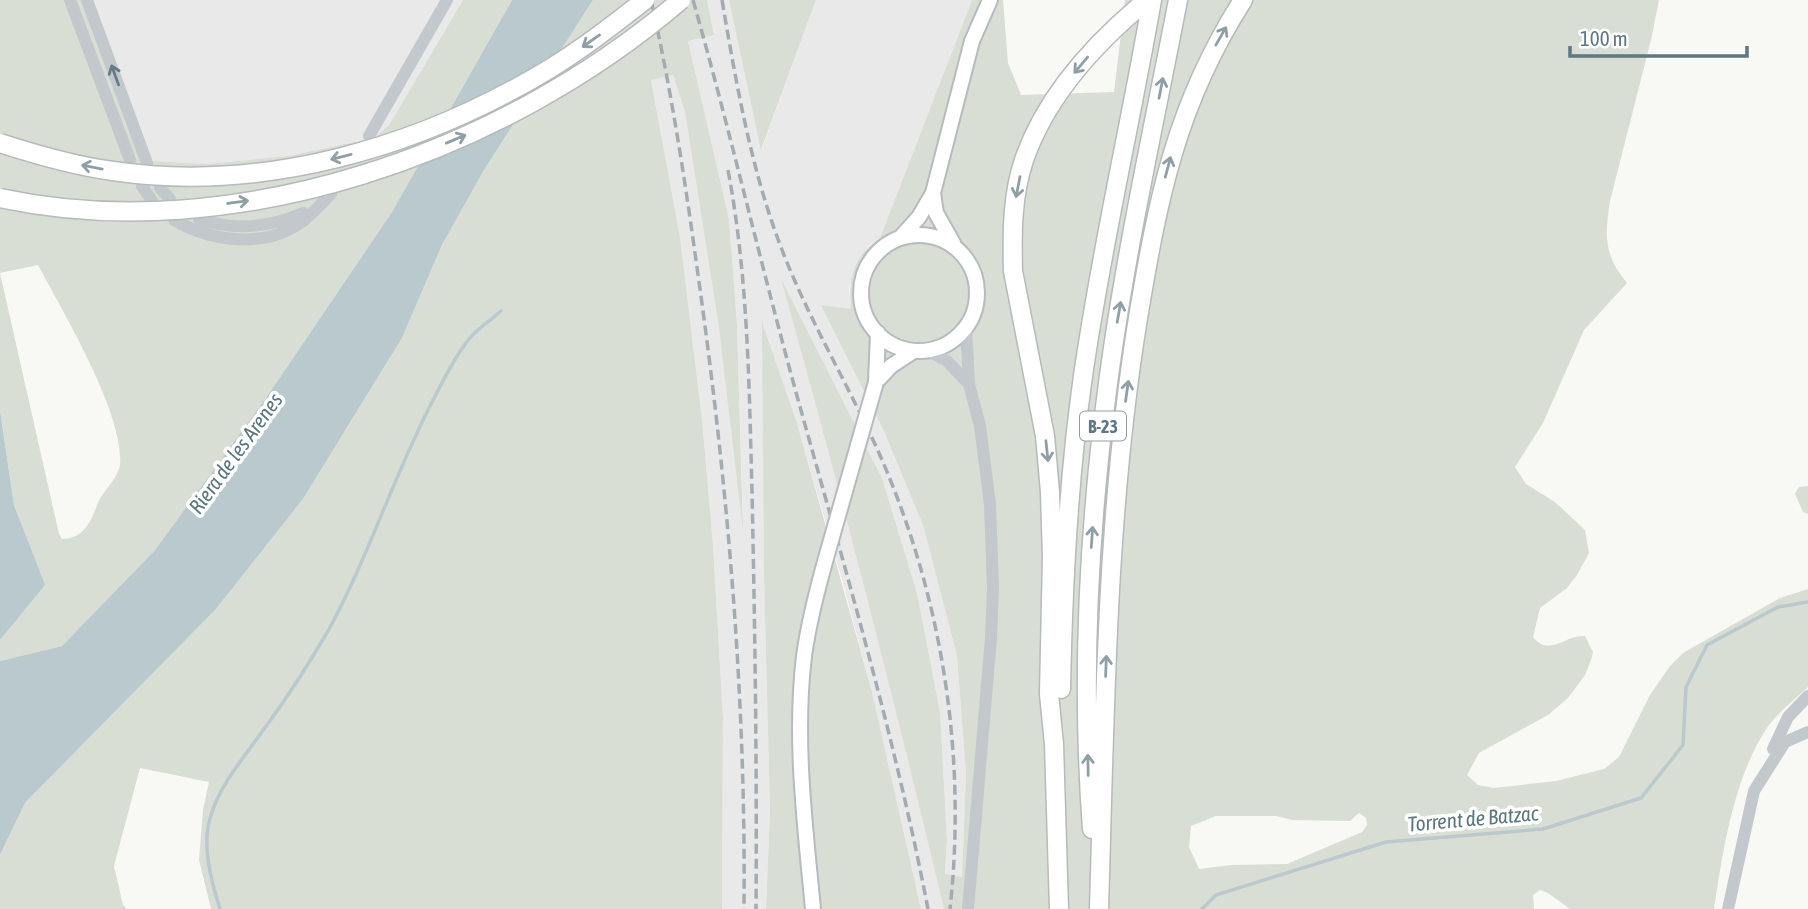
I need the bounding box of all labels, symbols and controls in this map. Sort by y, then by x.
scale bar [1570,14,1747,58]
text: 100 m [1580,26,1628,50]
one-way arrow [1214,27,1228,47]
one-way arrow [582,34,601,48]
one-way arrow [1073,56,1089,74]
one-way arrow [108,65,120,87]
one-way arrow [1155,77,1168,100]
one-way arrow [445,132,466,145]
one-way arrow [330,151,353,164]
one-way arrow [1162,156,1175,179]
one-way arrow [81,160,104,173]
one-way arrow [1011,175,1024,198]
one-way arrow [226,196,249,209]
one-way arrow [1113,301,1126,324]
one-way arrow [1121,380,1134,403]
water label: Riera de les Arenes [183,388,287,518]
road number: B-23 [1080,412,1126,440]
one-way arrow [1040,439,1053,462]
one-way arrow [1086,526,1099,549]
one-way arrow [1099,655,1112,678]
one-way arrow [1081,754,1095,777]
water label: Torrent de Batzac [1407,800,1541,836]

